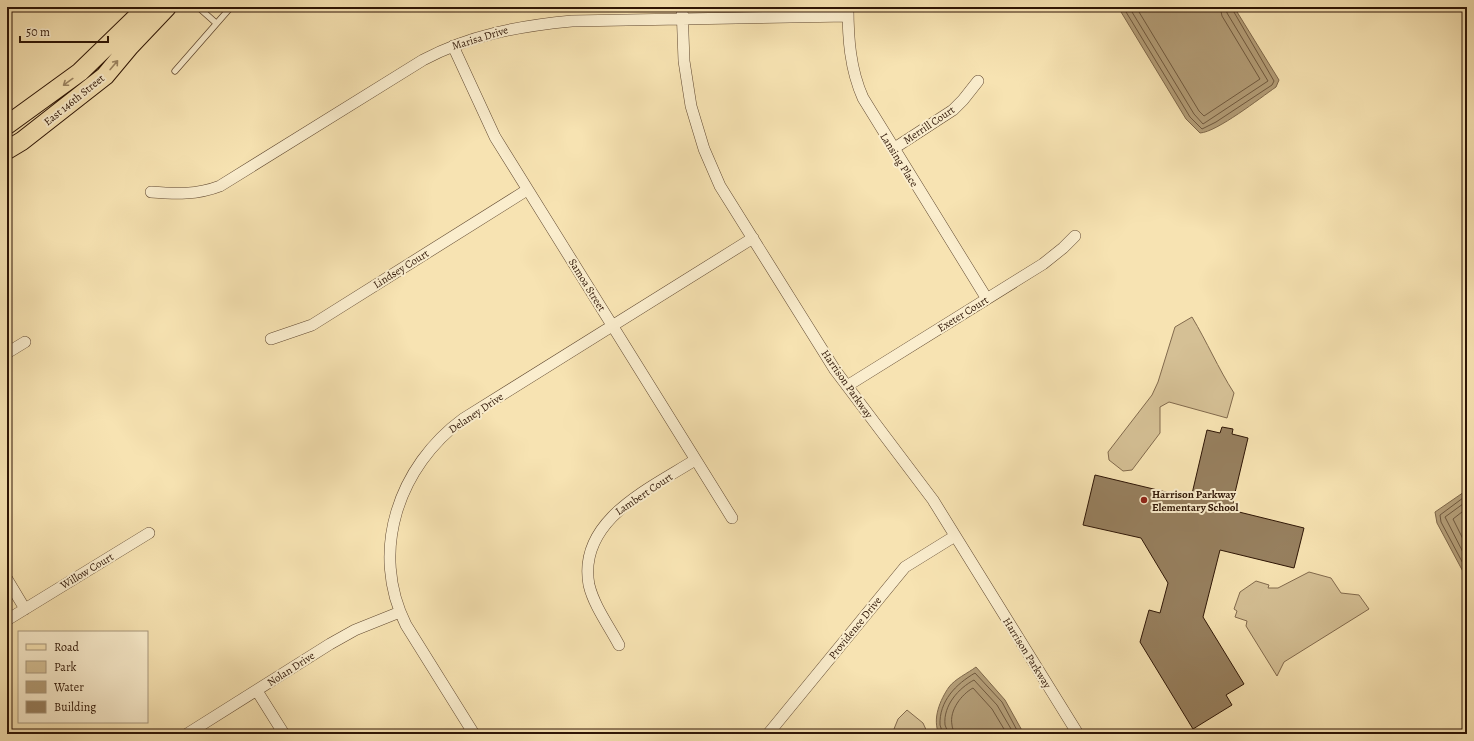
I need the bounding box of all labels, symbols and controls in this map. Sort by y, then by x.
scale bar [20,18,108,44]
street label: Marisa Drive [450,22,510,54]
text: 50 m [26,24,50,40]
one-way arrow [109,60,118,71]
street label: East 146th Street [40,71,108,129]
one-way arrow [62,77,73,86]
street label: Merrill Court [900,102,958,148]
street label: Lansing Place [876,130,922,190]
street label: Lindsey Court [370,246,432,292]
street label: Samoa Street [565,256,609,315]
street label: Exeter Court [935,292,992,336]
street label: Harrison Parkway [818,347,876,422]
street label: Delaney Drive [446,389,506,437]
street label: Lambert Court [612,469,676,519]
place label: Harrison Parkway Elementary School [1152,487,1238,515]
marker: Harrison Parkway Elementary School [1139,495,1149,505]
street label: Willow Court [57,549,117,593]
street label: Providence Drive [825,593,885,662]
street label: Harrison Parkway [999,615,1055,691]
legend [18,631,148,723]
text: Road [54,639,80,655]
street label: Nolan Drive [264,648,318,690]
text: Park [54,659,77,675]
text: Water [53,679,84,695]
text: Building [54,699,96,715]

